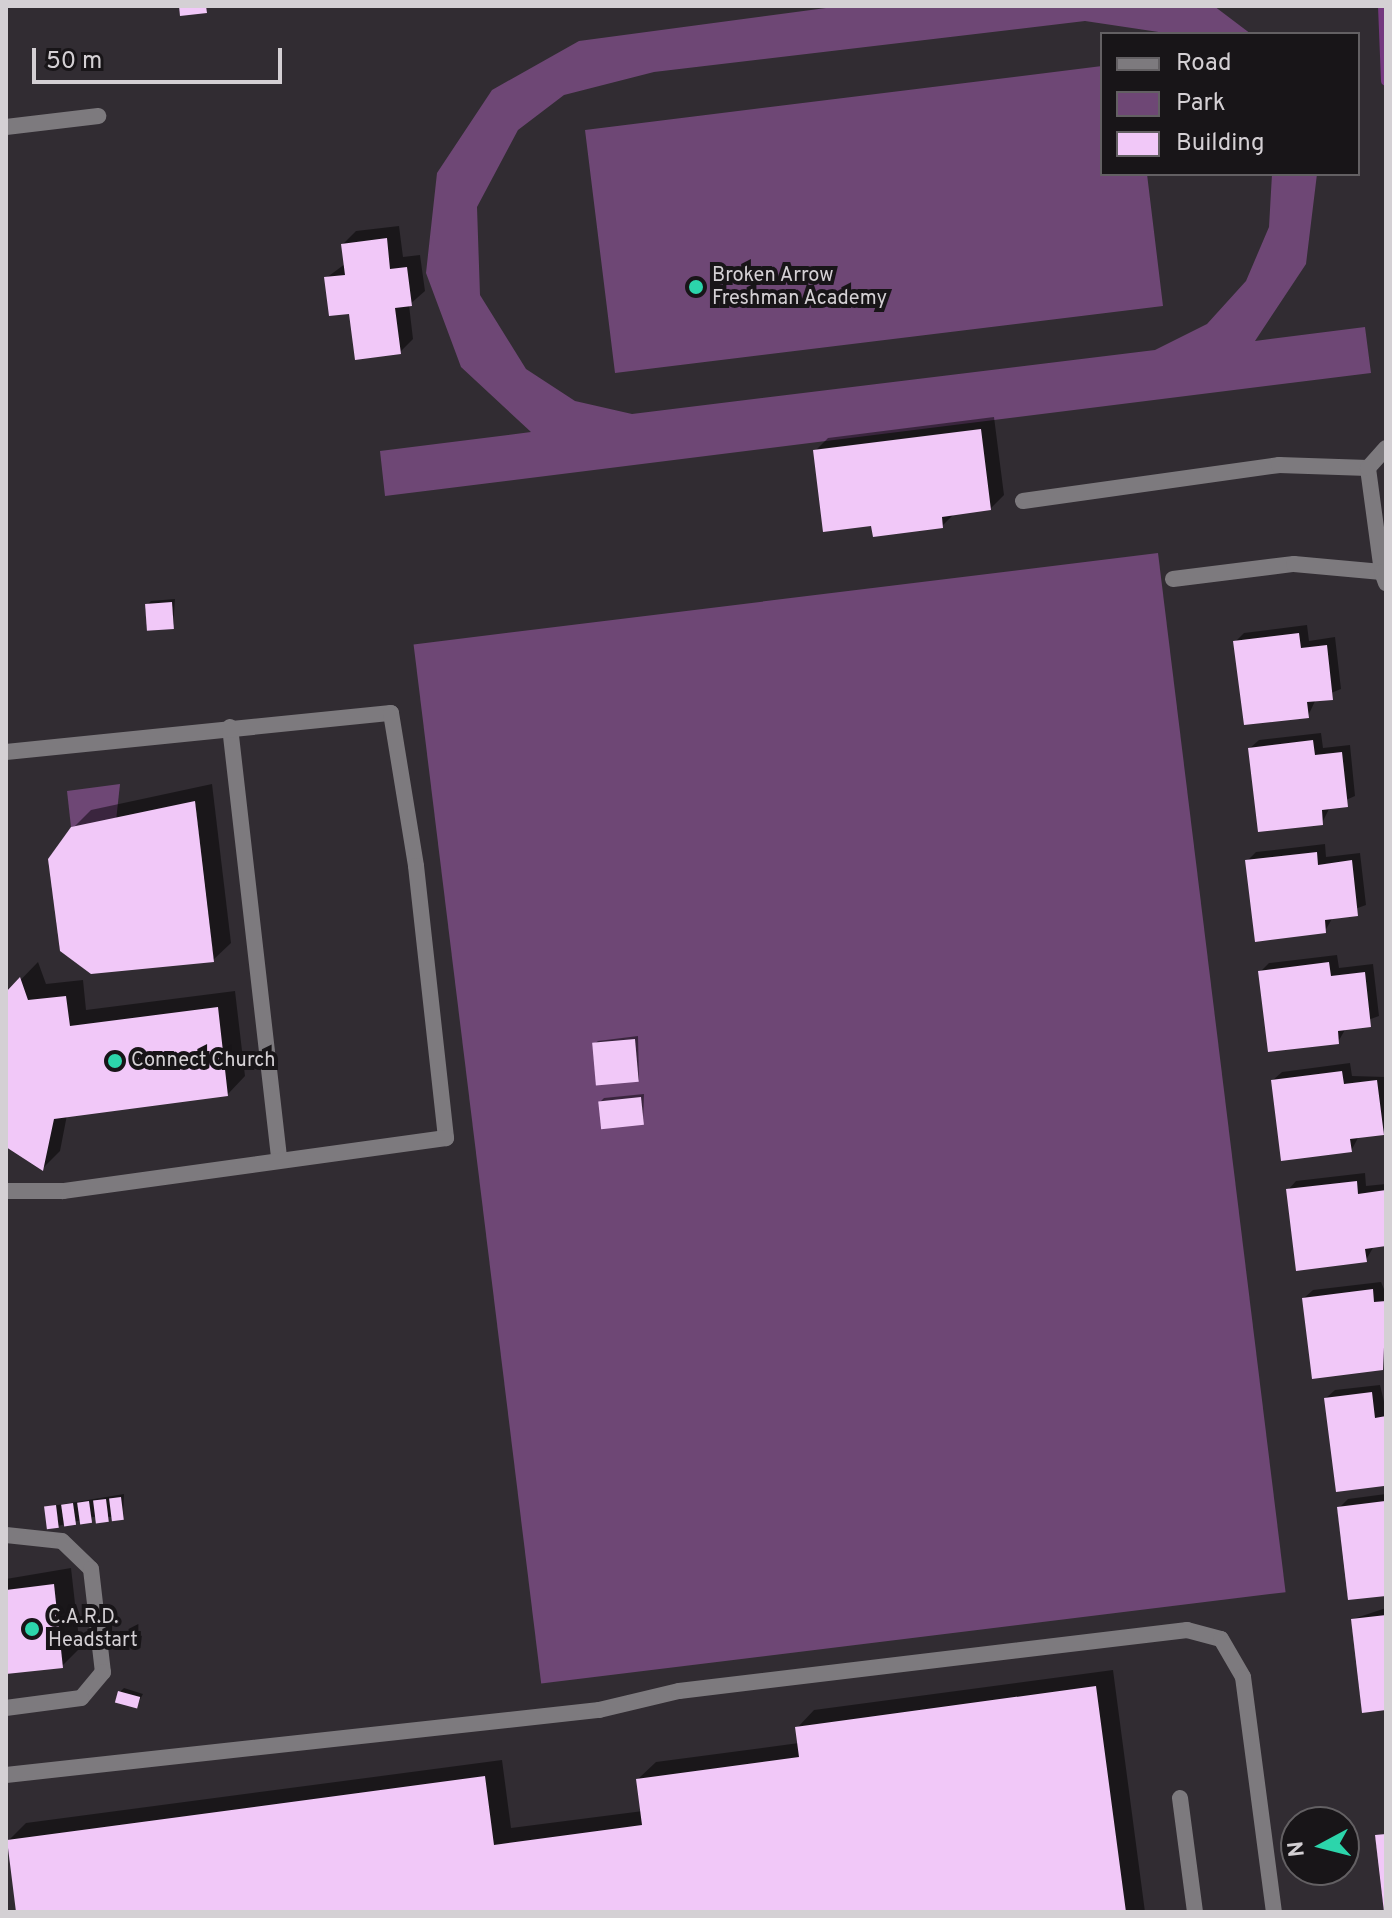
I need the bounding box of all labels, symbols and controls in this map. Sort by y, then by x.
scale bar [36,32,286,82]
legend [1100,32,1360,176]
text: 50 m [46,47,102,77]
text: Road [1176,49,1232,79]
text: Park [1176,89,1226,119]
text: Building [1176,129,1265,159]
place label: Broken Arrow Freshman Academy [712,264,888,311]
marker: Broken Arrow Freshman Academy [687,278,705,296]
place label: Connect Church [131,1049,275,1073]
marker: Connect Church [106,1052,124,1070]
place label: C.A.R.D. Headstart [48,1606,138,1653]
marker: C.A.R.D. Headstart [23,1620,41,1638]
north arrow [1280,1806,1360,1886]
text: N [1283,1839,1312,1858]

